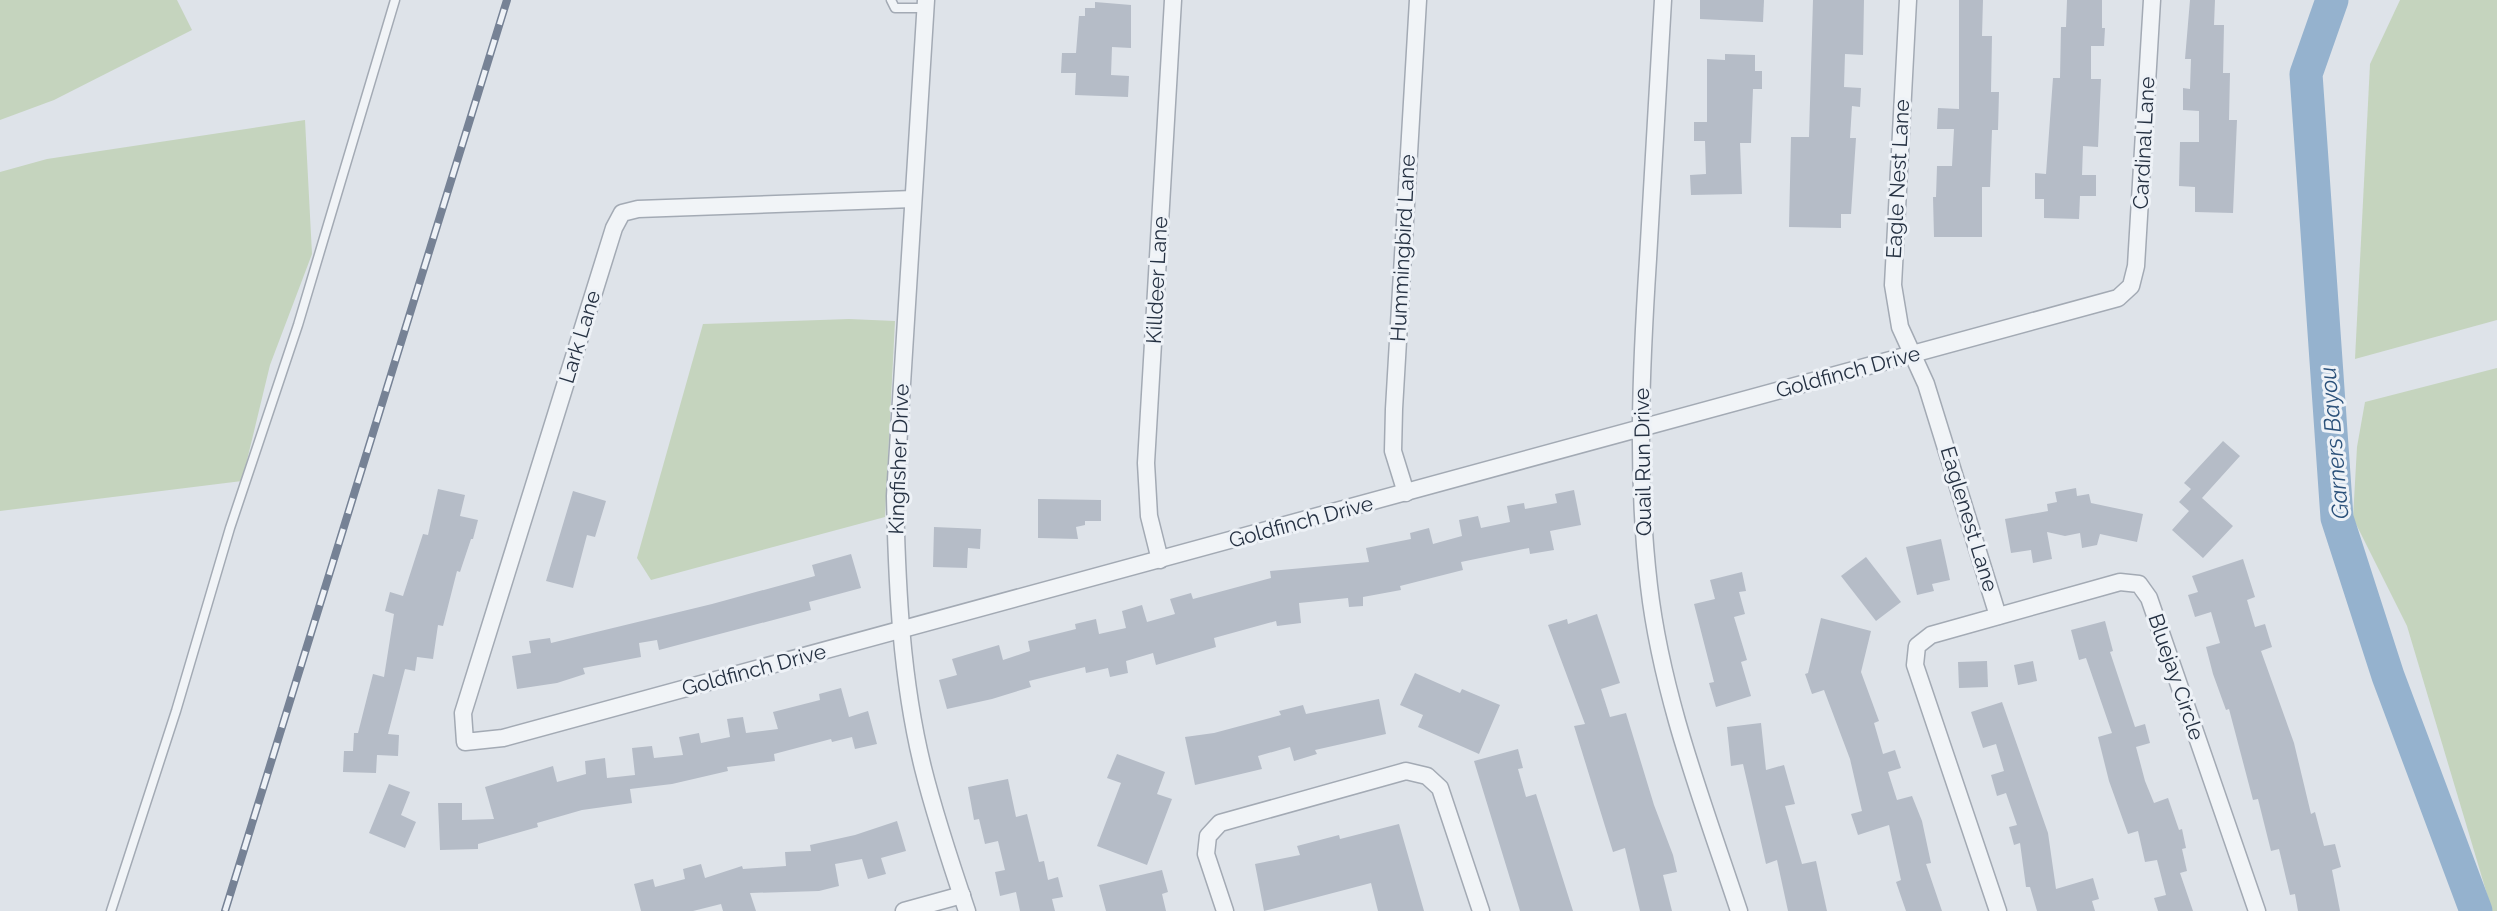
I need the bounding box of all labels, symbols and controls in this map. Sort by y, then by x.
street label: Cardinal Lane [2128,76,2159,210]
street label: Eagle Nest Lane [1881,99,1914,259]
street label: Hummingbird Lane [1385,154,1420,342]
street label: Killdeer Lane [1141,216,1172,344]
street label: Lark Lane [554,287,605,386]
street label: Goldfinch Drive [1773,340,1923,403]
water label: Garners Bayou [2313,366,2354,520]
street label: Kingfisher Drive [883,383,914,535]
street label: Quail Run Drive [1629,388,1656,536]
street label: Eaglenest Lane [1936,443,2003,595]
street label: Goldfinch Drive [1226,490,1376,553]
street label: Bluejay Circle [2143,610,2210,743]
street label: Goldfinch Drive [679,638,829,701]

